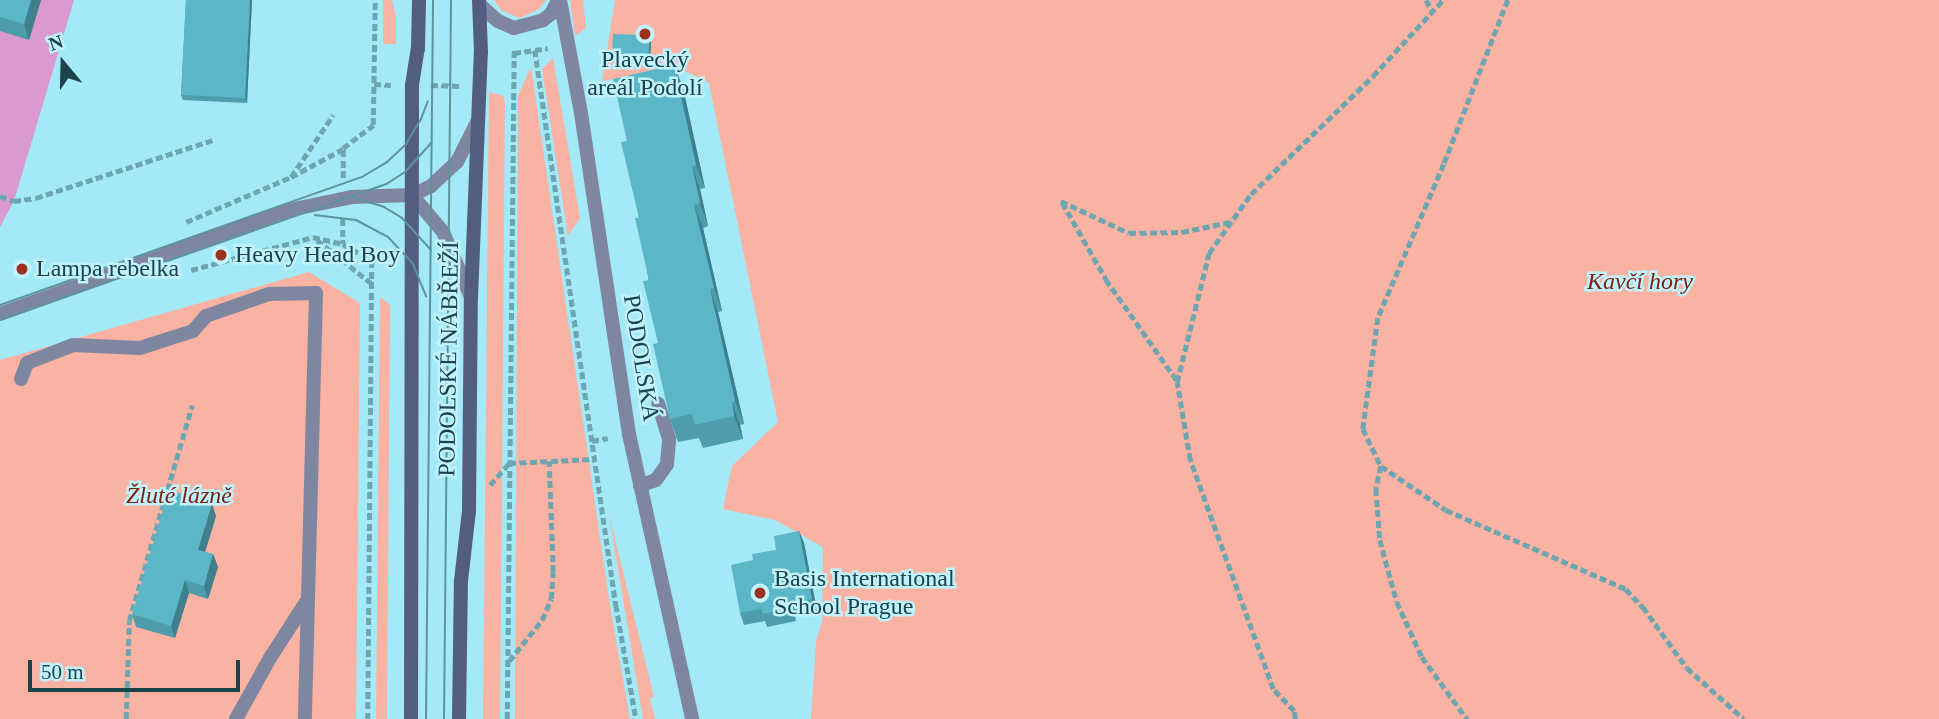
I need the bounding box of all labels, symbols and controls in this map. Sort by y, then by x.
marker: Plavecký areál Podolí [637,26,653,42]
north arrow [28,28,98,98]
text: N [46,31,66,55]
place label: Plavecký areál Podolí [587,46,703,102]
place label: Heavy Head Boy [235,241,400,269]
street label: PODOLSKÉ NÁBŘEŽÍ [433,241,465,477]
marker: Heavy Head Boy [213,247,229,263]
place label: Lampa rebelka [36,255,179,283]
marker: Lampa rebelka [14,261,30,277]
park label: Kavčí hory [1587,268,1693,296]
street label: PODOLSKÁ [617,293,665,423]
park label: Žluté lázně [126,482,232,510]
place label: Basis International School Prague [774,565,955,621]
marker: Basis International School Prague [752,585,768,601]
scale bar [32,646,243,690]
text: 50 m [41,660,84,684]

